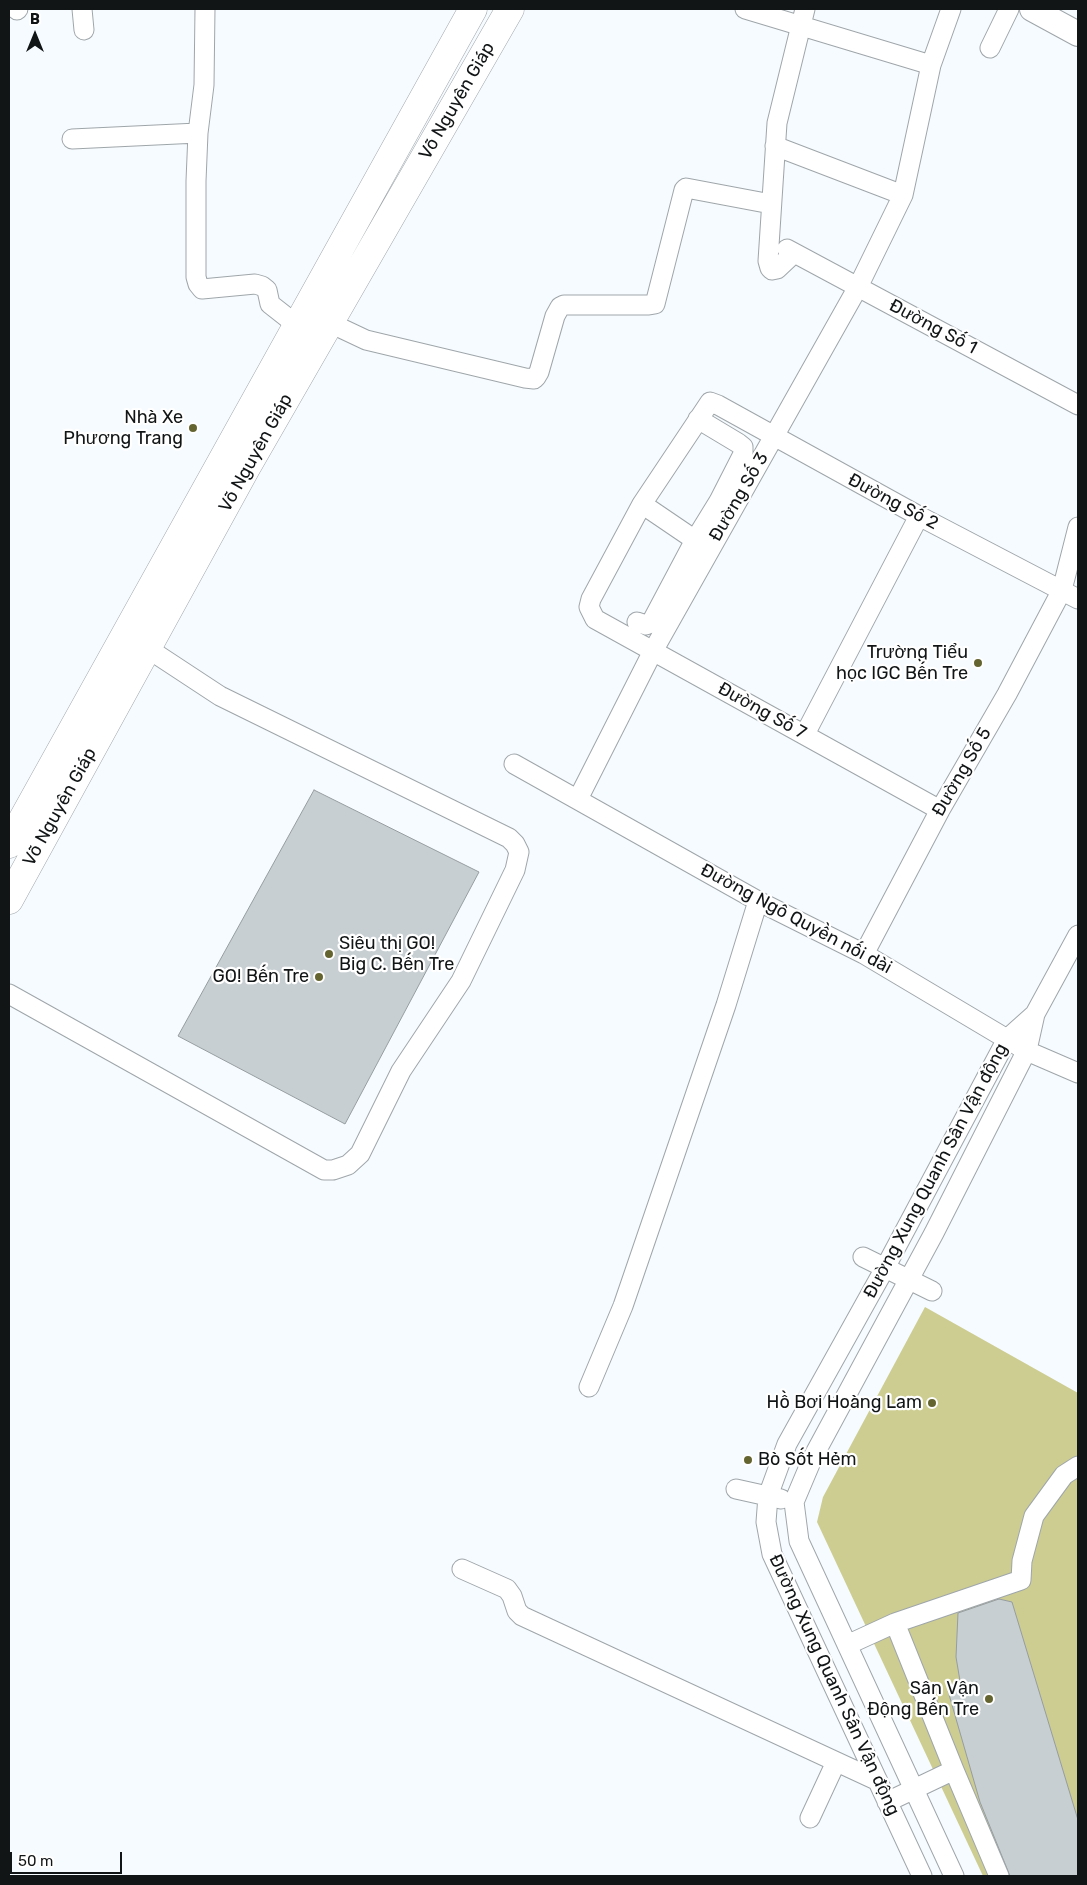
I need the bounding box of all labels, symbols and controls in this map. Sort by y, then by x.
north arrow [10,10,60,60]
text: B [30,11,40,28]
street label: Võ Nguyên Giáp [415,38,499,164]
street label: Đường Số 1 [885,295,981,359]
street label: Võ Nguyên Giáp [215,390,297,516]
place label: Nhà Xe Phương Trang [63,407,183,449]
marker: Nhà Xe Phương Trang [187,422,199,434]
street label: Đường Số 3 [705,449,773,545]
street label: Đường Số 2 [844,469,942,535]
place label: Trường Tiểu học IGC Bến Tre [836,642,968,684]
marker: Trường Tiểu học IGC Bến Tre [972,657,984,669]
street label: Đường Số 7 [714,678,810,744]
street label: Đường Số 5 [928,724,996,820]
street label: Võ Nguyên Giáp [19,744,101,870]
street label: Đường Ngô Quyền nối dài [697,859,895,979]
place label: Siêu thị GO! Big C. Bến Tre [339,933,454,976]
marker: Siêu thị GO! Big C. Bến Tre [323,948,335,960]
place label: GO! Bến Tre [213,966,309,988]
marker: GO! Bến Tre [313,971,325,983]
street label: Đường Xung Quanh Sân Vận động [859,1040,1013,1302]
place label: Hồ Bơi Hoàng Lam [767,1392,922,1414]
marker: Hồ Bơi Hoàng Lam [926,1397,938,1409]
place label: Bò Sốt Hẻm [758,1449,857,1471]
marker: Bò Sốt Hẻm [742,1454,754,1466]
street label: Đường Xung Quanh Sân Vận động [764,1551,904,1819]
place label: Sân Vận Động Bến Tre [867,1678,979,1720]
marker: Sân Vận Động Bến Tre [983,1693,995,1705]
scale bar [12,1842,125,1874]
text: 50 m [18,1852,53,1870]

